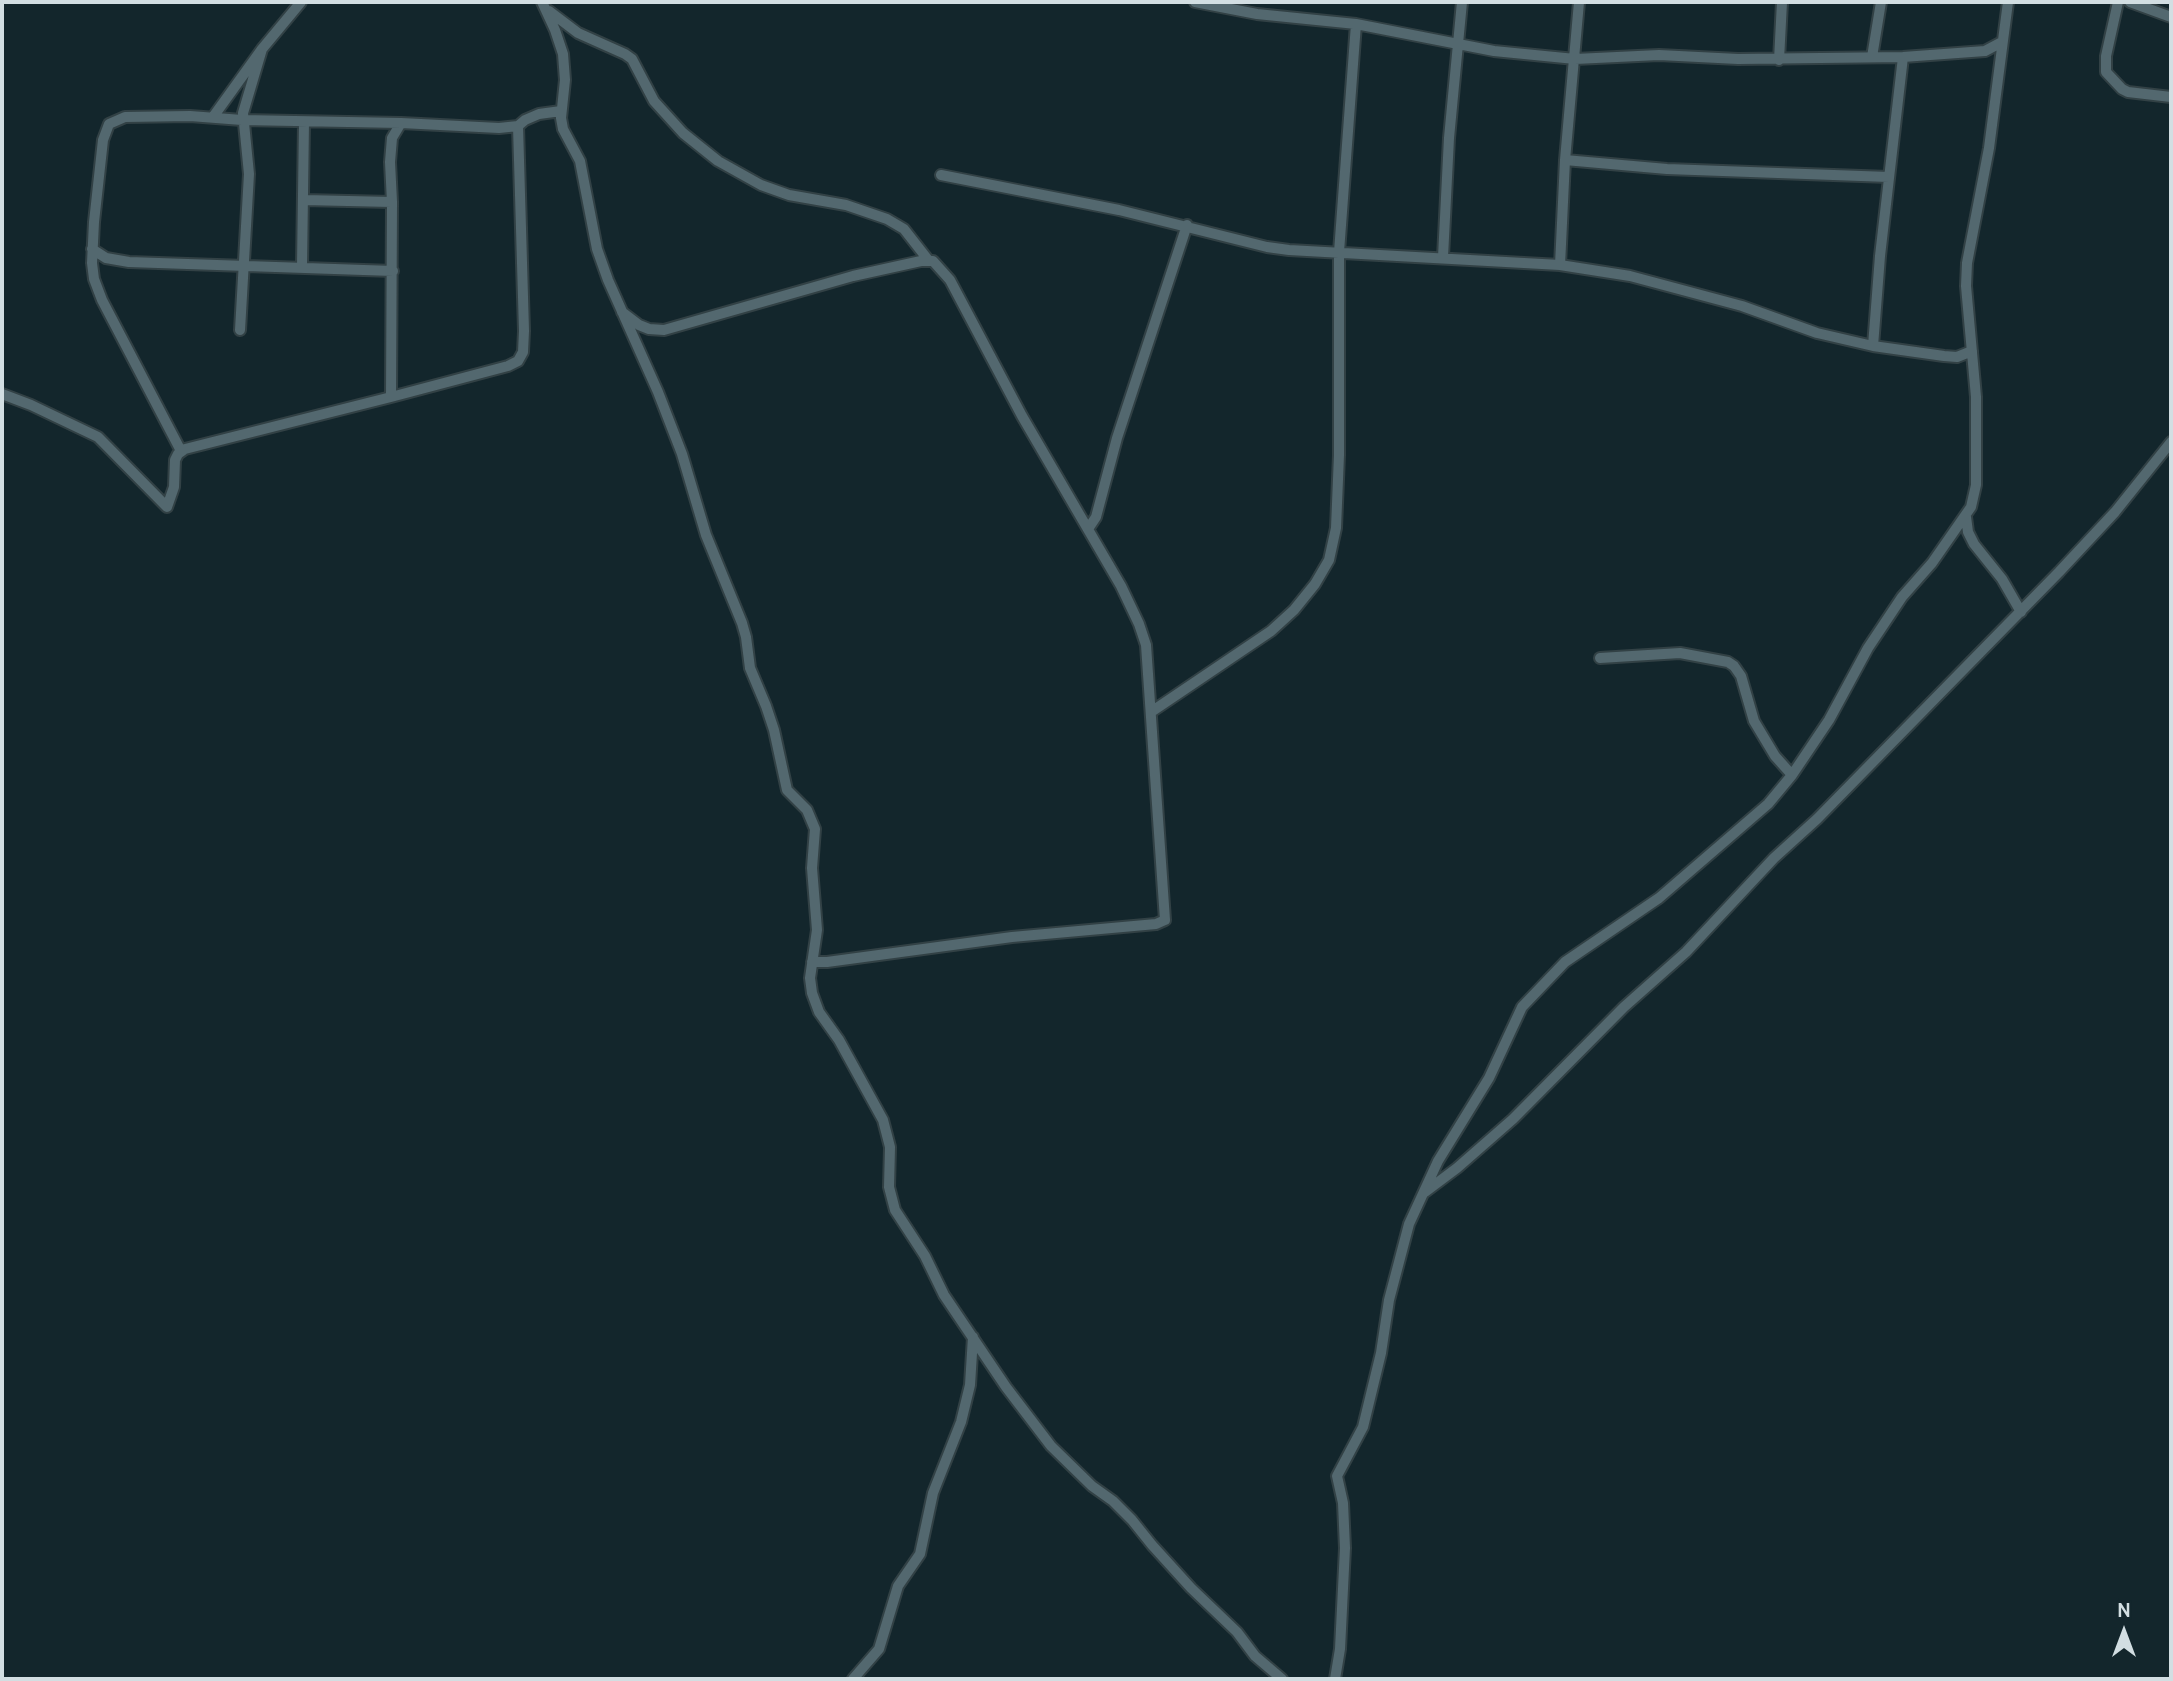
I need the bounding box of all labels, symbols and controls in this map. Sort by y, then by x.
north arrow [2089,1597,2159,1667]
text: N [2117,1599,2131,1622]

